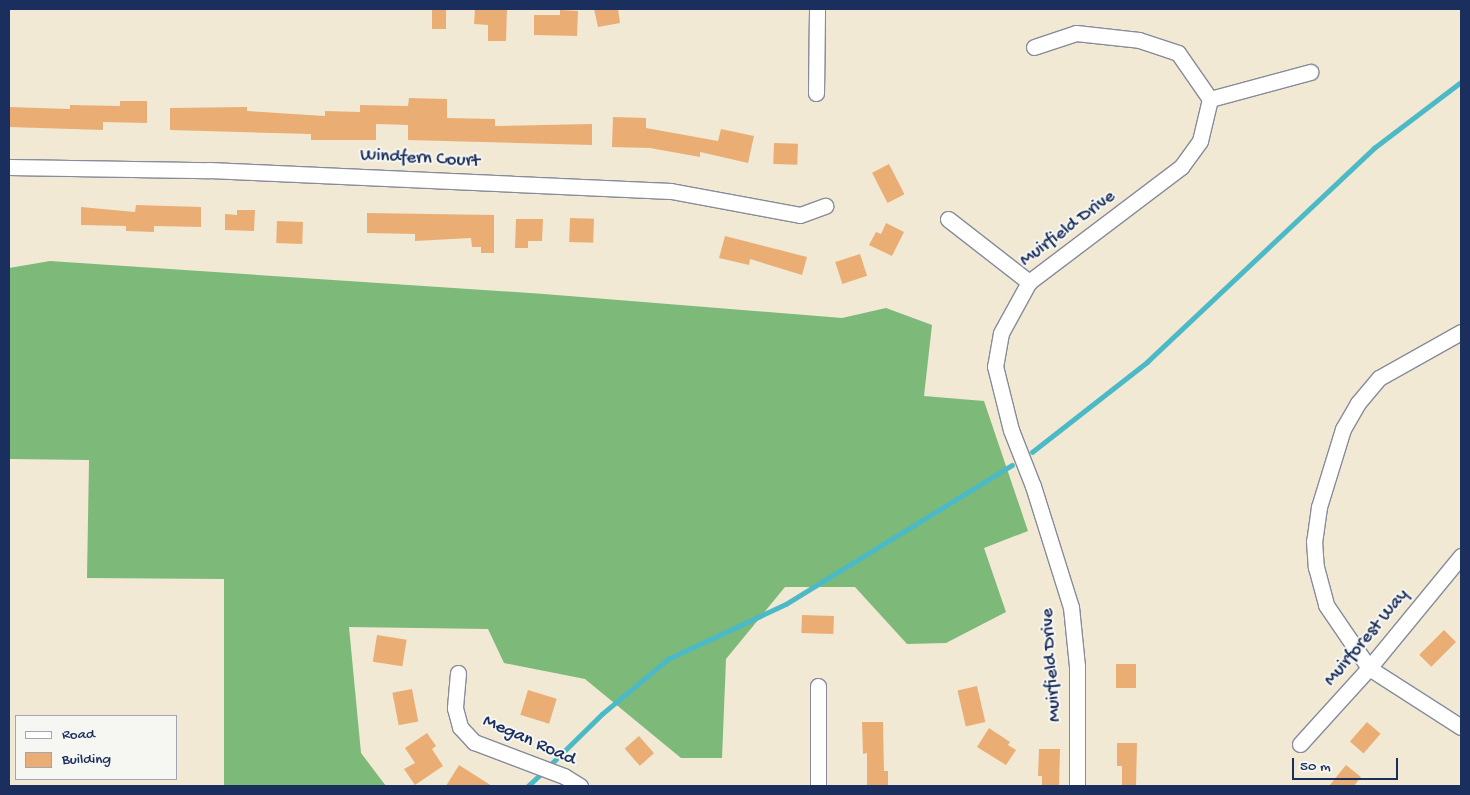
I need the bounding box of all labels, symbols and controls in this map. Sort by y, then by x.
street label: Windfern Court [360,144,480,174]
street label: Muirfield Drive [1016,186,1120,272]
street label: Muirforest Way [1320,585,1414,691]
street label: Muirfield Drive [1037,607,1067,723]
street label: Megan Road [479,710,579,772]
legend [15,715,178,780]
text: Road [62,726,95,744]
scale bar [1295,748,1401,780]
text: Building [62,751,111,769]
text: 50 m [1300,758,1331,776]

